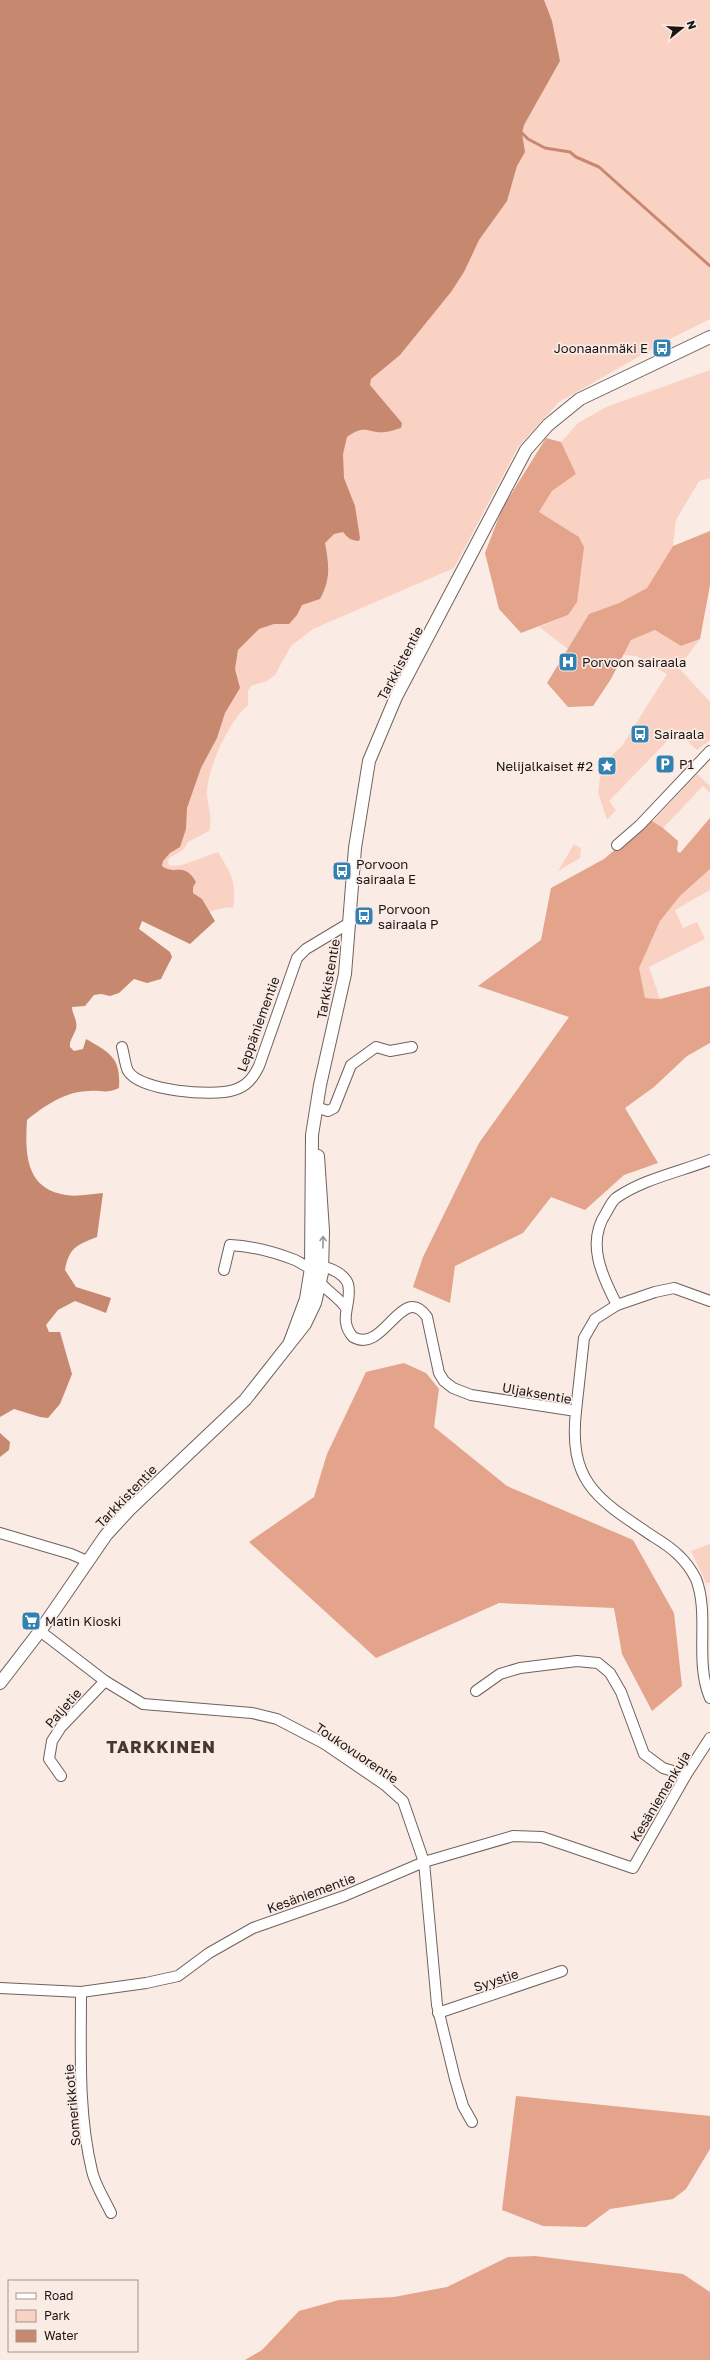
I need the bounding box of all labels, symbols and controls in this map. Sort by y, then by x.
north arrow [662,8,702,48]
text: N [685,19,699,31]
bus stop icon: Joonaanmäki E [651,337,673,359]
place label: Joonaanmäki E [554,340,648,356]
street label: Tarkkistentie [374,623,426,703]
hospital icon: Porvoon sairaala [557,651,579,673]
place label: Porvoon sairaala [582,654,686,670]
bus stop icon: Sairaala [629,723,651,745]
place label: Sairaala [654,726,704,742]
parking icon: P1 [654,753,676,775]
place icon: Nelijalkaiset #2 [596,755,618,777]
place label: P1 [679,756,694,772]
place label: Nelijalkaiset #2 [496,758,593,774]
place label: Porvoon sairaala E [356,856,416,887]
bus stop icon: Porvoon sairaala E [331,860,353,882]
place label: Porvoon sairaala P [378,901,439,932]
bus stop icon: Porvoon sairaala P [353,905,375,927]
street label: Tarkkistentie [313,938,343,1020]
street label: Leppäniementie [233,974,283,1074]
one-way arrow [319,1236,327,1249]
street label: Uljaksentie [501,1379,573,1407]
street label: Tarkkistentie [92,1461,160,1531]
supermarket icon: Matin Kioski [20,1610,42,1632]
place label: Matin Kioski [45,1613,121,1629]
street label: Paljetie [41,1685,85,1731]
street label: Toukovuorentie [312,1719,402,1787]
district label: TARKKINEN [106,1736,216,1757]
street label: Kesäniemenkuja [627,1748,693,1844]
street label: Kesäniementie [265,1870,357,1916]
street label: Syystie [472,1965,520,1995]
street label: Somerikkotie [60,2063,84,2147]
legend [8,2280,138,2352]
text: Road [44,2288,73,2303]
text: Park [44,2308,70,2323]
text: Water [44,2328,78,2343]

